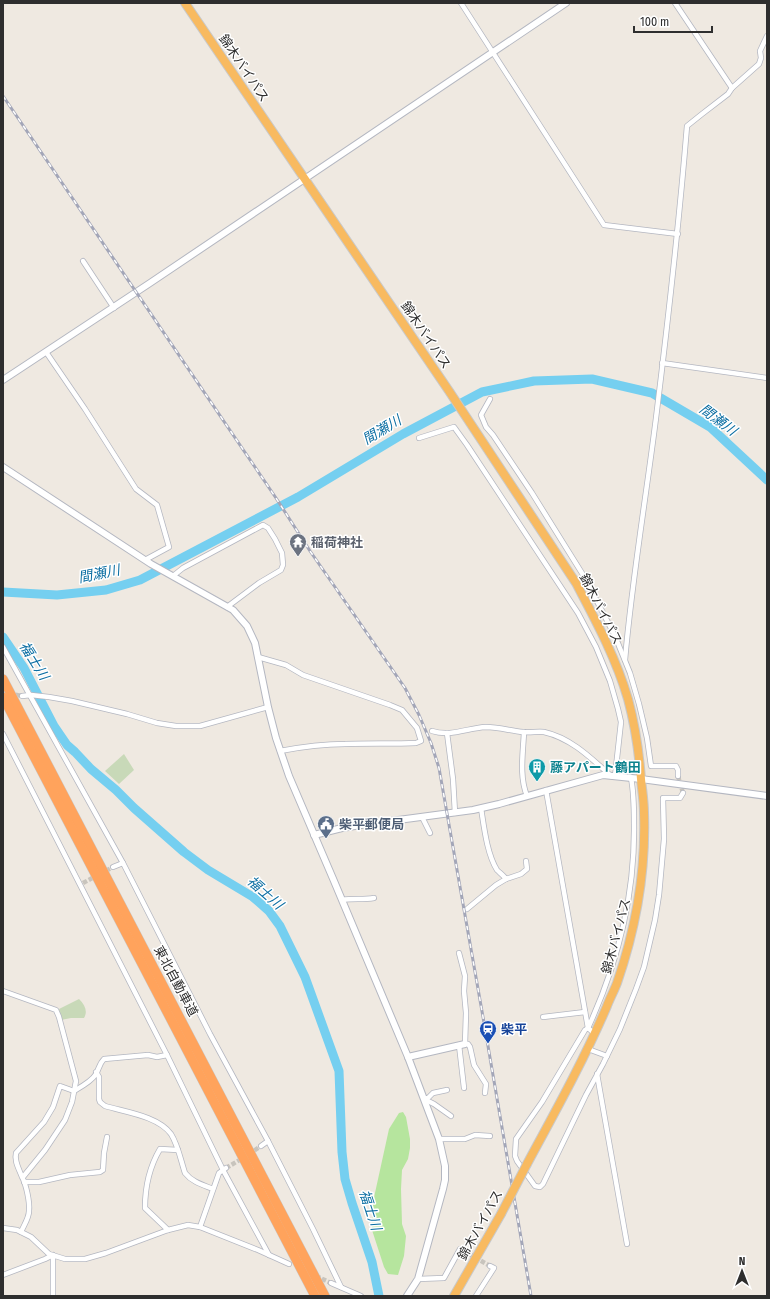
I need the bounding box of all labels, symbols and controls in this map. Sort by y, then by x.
scale bar [634,8,712,34]
text: 100 m [640,15,669,29]
street label: 錦木バイパス [216,32,272,104]
street label: 錦木バイパス [398,299,454,371]
water label: 間瀬川 [696,401,741,441]
water label: 間瀬川 [360,411,406,448]
temple icon: 稲荷神社 [288,532,308,557]
place label: 稲荷神社 [311,535,363,550]
water label: 間瀬川 [77,561,123,586]
street label: 錦木バイパス [577,571,625,647]
water label: 福士川 [16,639,53,685]
building icon: 藤アパート鶴田 [527,757,547,782]
place label: 藤アパート鶴田 [550,760,641,775]
public building icon: 柴平郵便局 [316,814,336,839]
place label: 柴平郵便局 [339,817,404,832]
water label: 福士川 [244,873,288,915]
street label: 錦木バイパス [599,897,633,975]
street label: 東北自動車道 [151,943,201,1019]
station icon: 柴平 [478,1019,498,1044]
place label: 柴平 [501,1022,527,1037]
water label: 福士川 [355,1187,385,1235]
street label: 錦木バイパス [455,1187,505,1263]
north arrow [722,1251,762,1291]
text: N [739,1255,745,1268]

